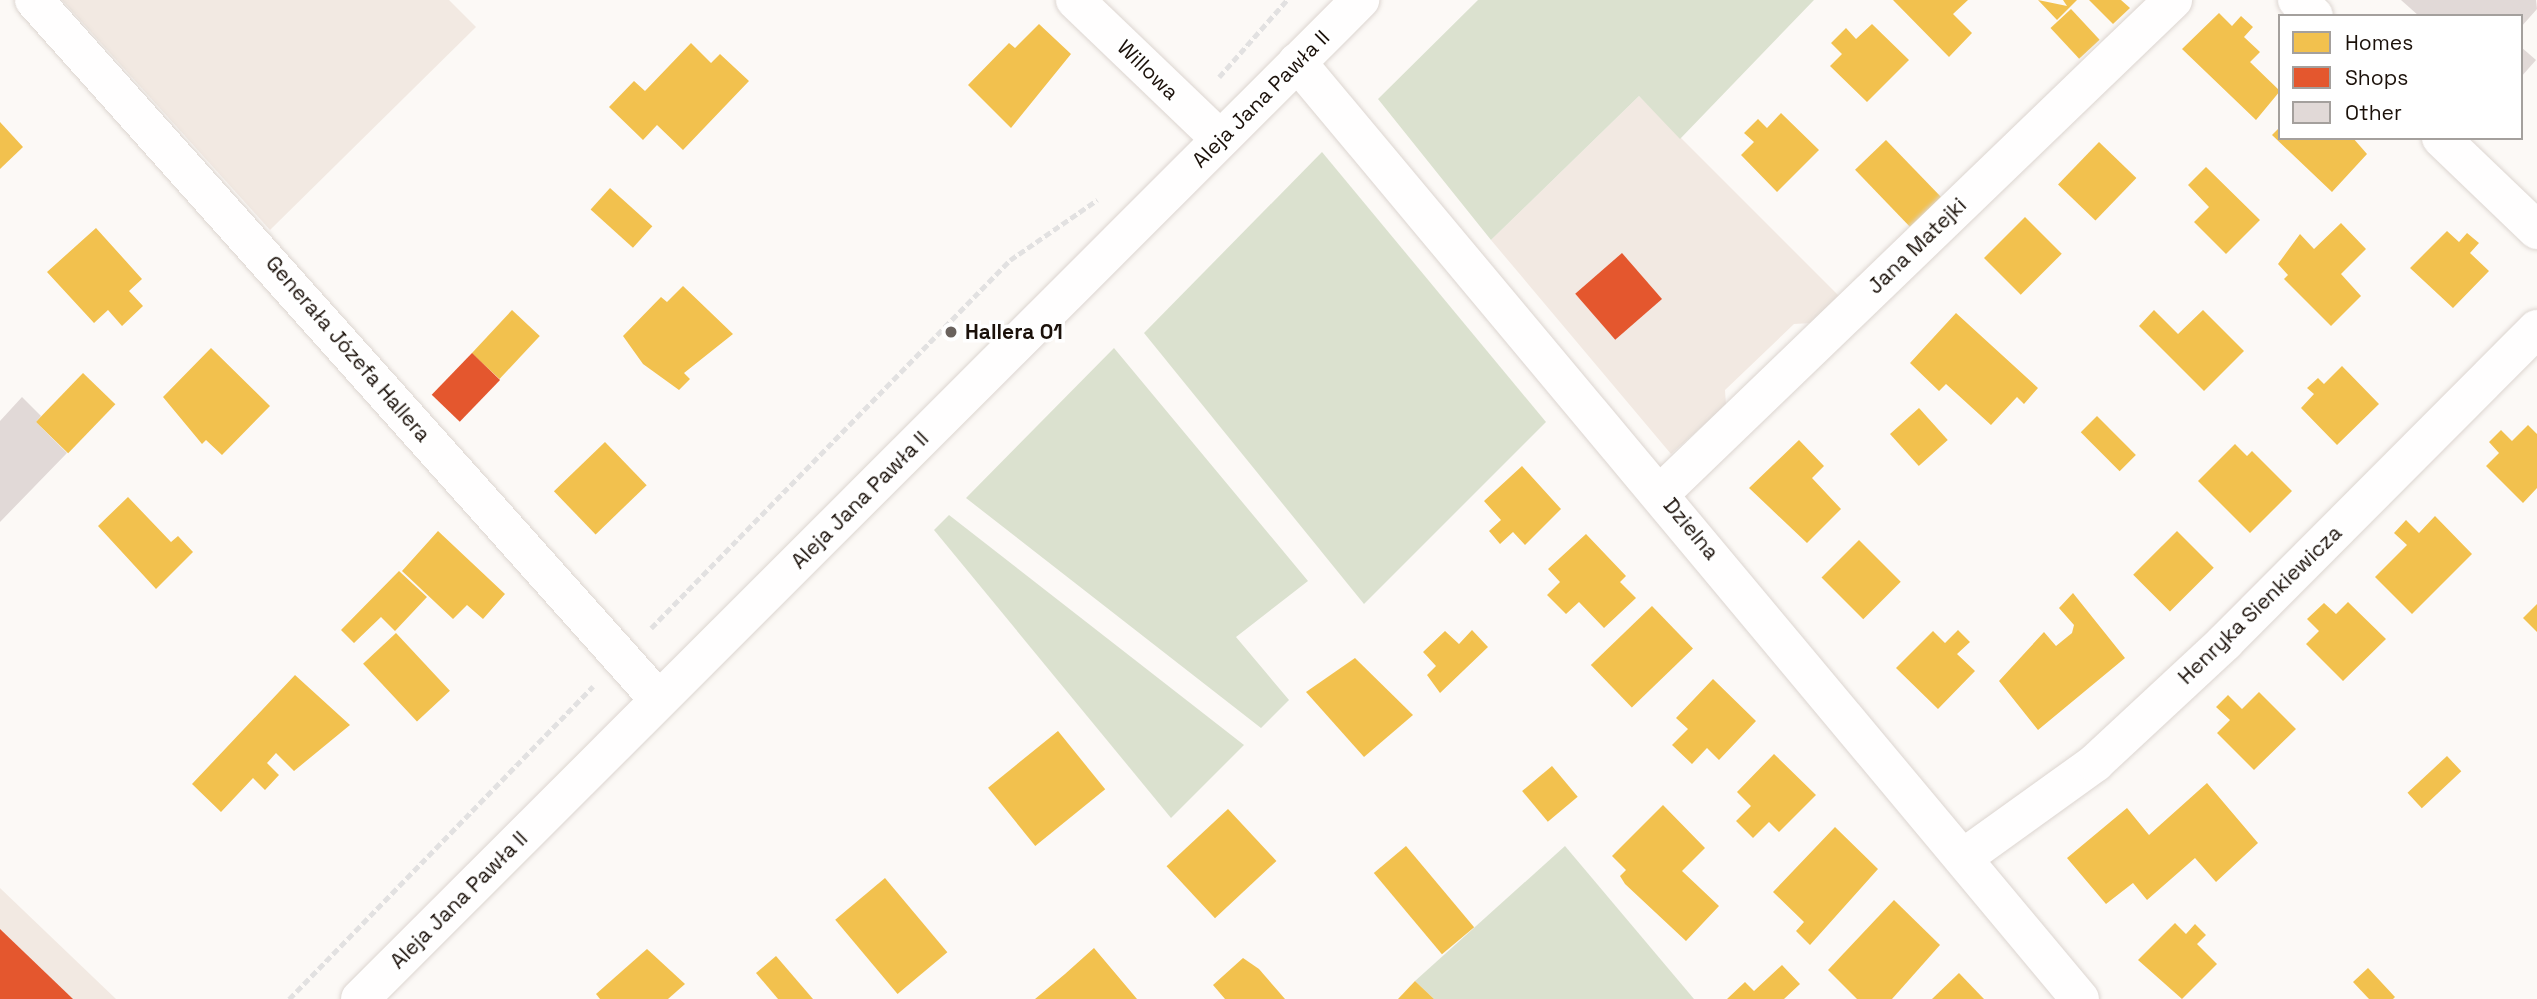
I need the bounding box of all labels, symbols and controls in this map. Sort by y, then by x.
legend [2278,14,2523,140]
street label: Aleja Jana Pawła II [1187,25,1335,173]
text: Homes [2345,29,2413,56]
street label: Willowa [1112,35,1184,105]
text: Shops [2345,64,2408,91]
text: Other [2345,99,2402,126]
street label: Jana Matejki [1862,193,1972,299]
street label: Generała Józefa Hallera [260,251,436,447]
place label: Hallera 01 [965,319,1063,345]
marker: Hallera 01 [943,324,959,340]
street label: Aleja Jana Pawła II [786,426,934,574]
street label: Dzielna [1658,493,1724,565]
street label: Henryka Sienkiewicza [2173,520,2347,690]
street label: Aleja Jana Pawła II [385,826,533,974]

